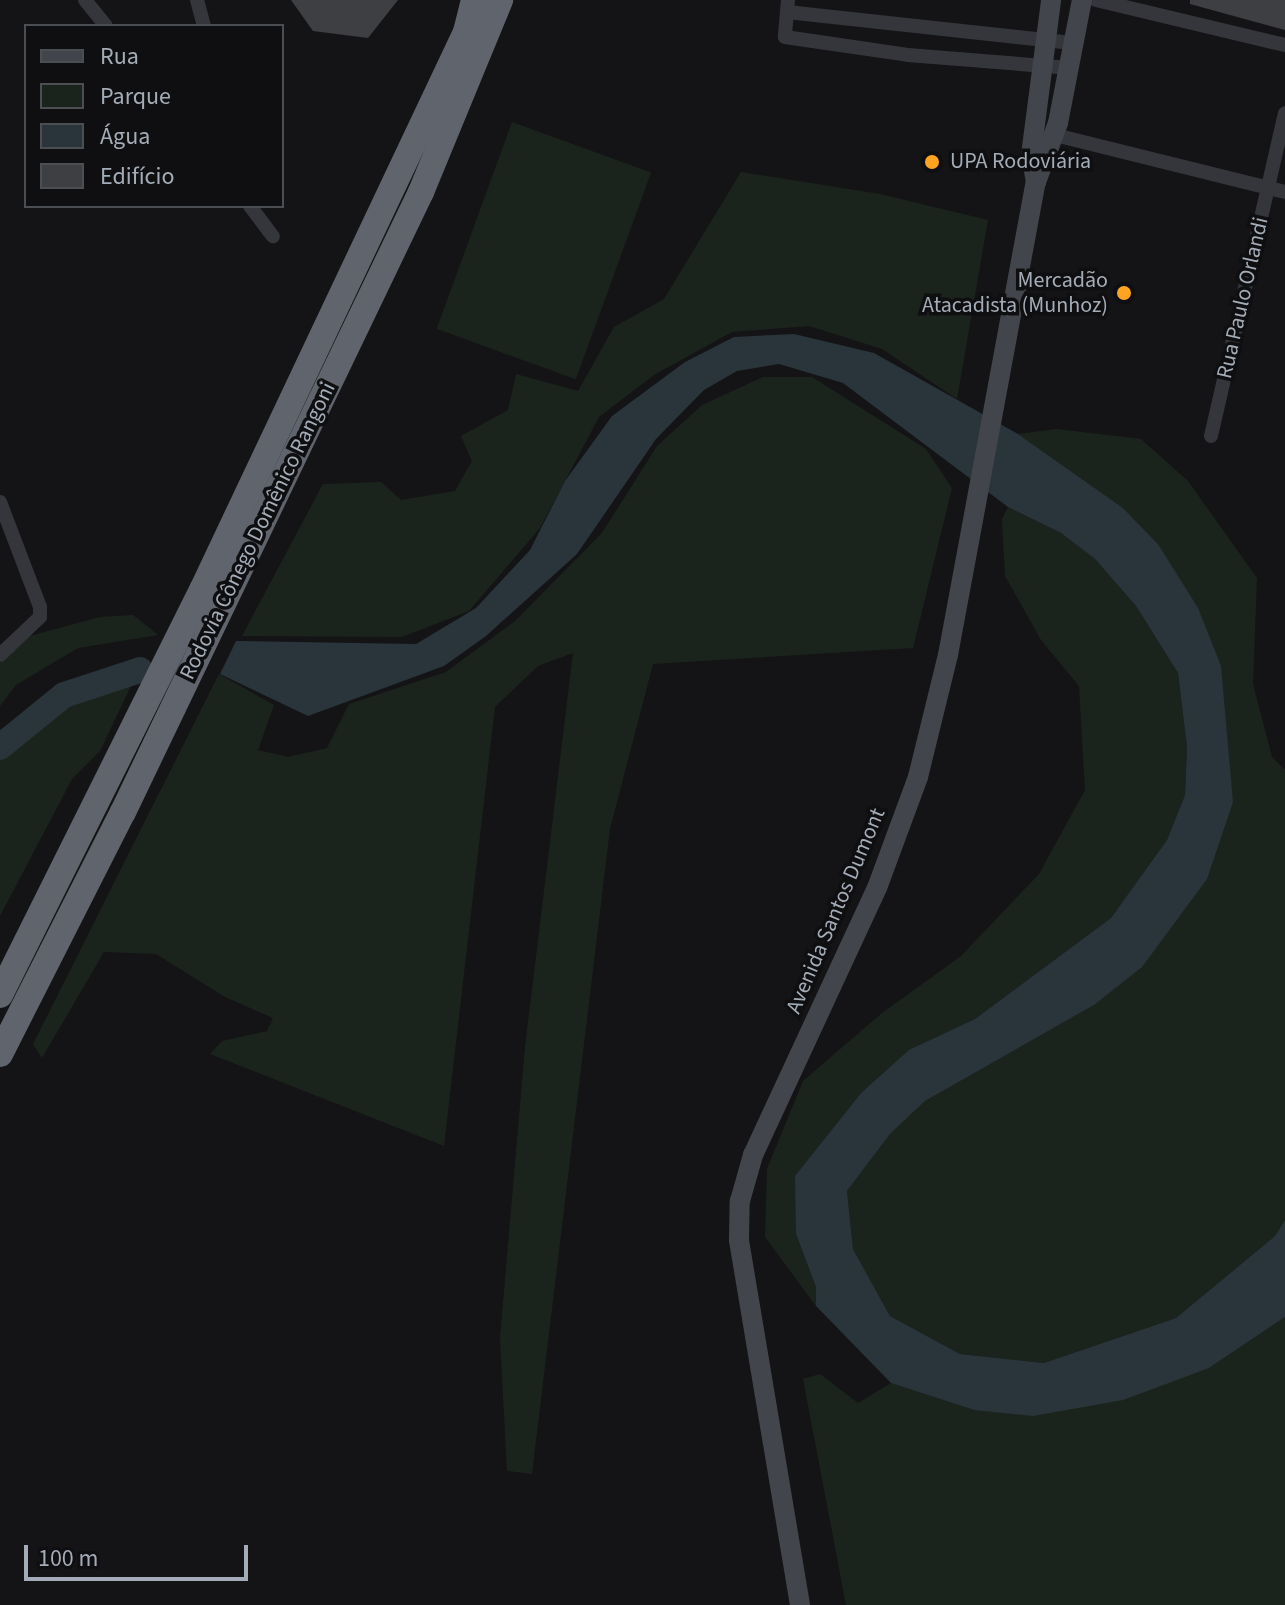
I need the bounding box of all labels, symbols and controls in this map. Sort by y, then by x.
legend [24,24,284,208]
text: Rua [100,39,139,74]
text: Parque [100,79,171,114]
text: Água [100,119,150,154]
place label: UPA Rodoviária [950,149,1091,175]
marker: UPA Rodoviária [921,151,943,173]
text: Edifício [100,159,174,194]
street label: Rua Paulo Orlandi [1212,215,1274,381]
place label: Mercadão Atacadista (Munhoz) [922,267,1108,318]
marker: Mercadão Atacadista (Munhoz) [1115,284,1133,302]
street label: Rodovia Cônego Domênico Rangoni [174,378,342,684]
street label: Avenida Santos Dumont [781,804,891,1018]
scale bar [28,1529,252,1579]
text: 100 m [38,1541,98,1576]

